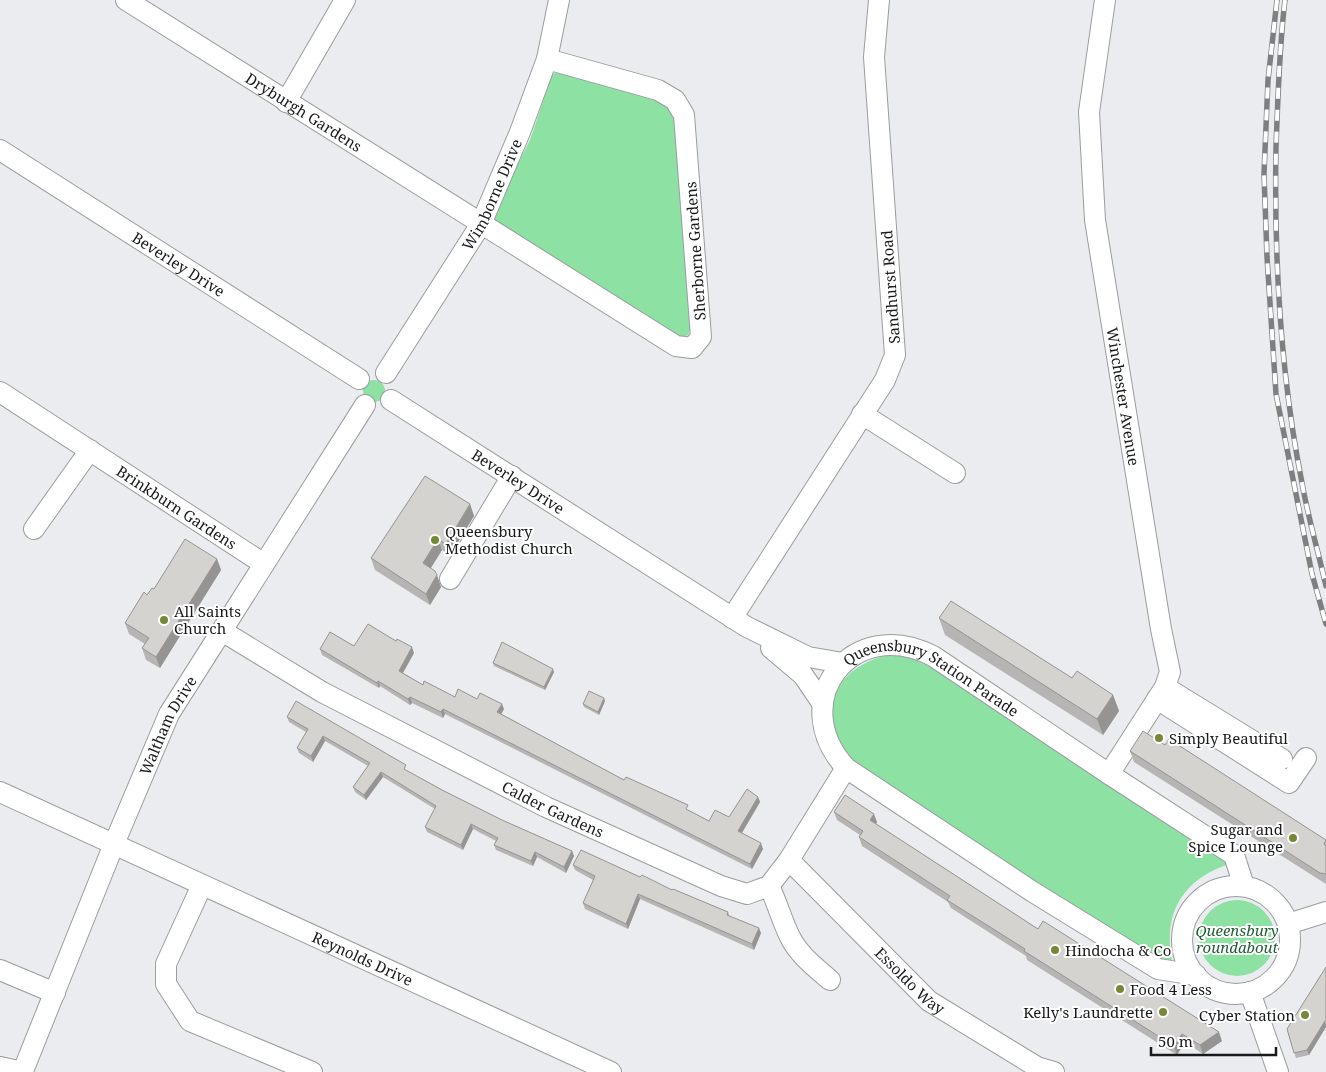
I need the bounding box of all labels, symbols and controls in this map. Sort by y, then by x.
street label: Dryburgh Gardens [242,68,366,156]
street label: Wimborne Drive [457,136,526,254]
street label: Sherborne Gardens [680,181,710,321]
street label: Beverley Drive [129,227,229,301]
street label: Sandhurst Road [876,230,904,344]
street label: Winchester Avenue [1102,326,1144,467]
street label: Beverley Drive [468,444,568,518]
street label: Brinkburn Gardens [113,461,241,554]
place label: Queensbury Methodist Church [445,521,573,558]
marker: Queensbury Methodist Church [429,534,441,546]
place label: All Saints Church [174,601,241,638]
marker: All Saints Church [158,614,170,626]
street label: Queensbury Station Parade [839,635,1023,721]
street label: Waltham Drive [134,672,201,778]
place label: Simply Beautiful [1169,728,1288,748]
marker: Simply Beautiful [1153,732,1165,744]
street label: Calder Gardens [499,776,607,842]
place label: Sugar and Spice Lounge [1188,819,1283,856]
marker: Sugar and Spice Lounge [1287,832,1299,844]
park label: Queensbury roundabout [1195,920,1279,957]
street label: Reynolds Drive [309,926,416,990]
place label: Hindocha & Co [1065,940,1171,960]
street label: Essoldo Way [871,943,949,1019]
marker: Hindocha & Co [1049,944,1061,956]
place label: Food 4 Less [1130,979,1212,999]
marker: Food 4 Less [1114,983,1126,995]
place label: Kelly's Laundrette [1023,1002,1153,1022]
place label: Cyber Station [1199,1005,1295,1025]
marker: Kelly's Laundrette [1157,1006,1169,1018]
marker: Cyber Station [1299,1009,1311,1021]
scale bar [1151,1024,1276,1056]
text: 50 m [1158,1031,1193,1051]

